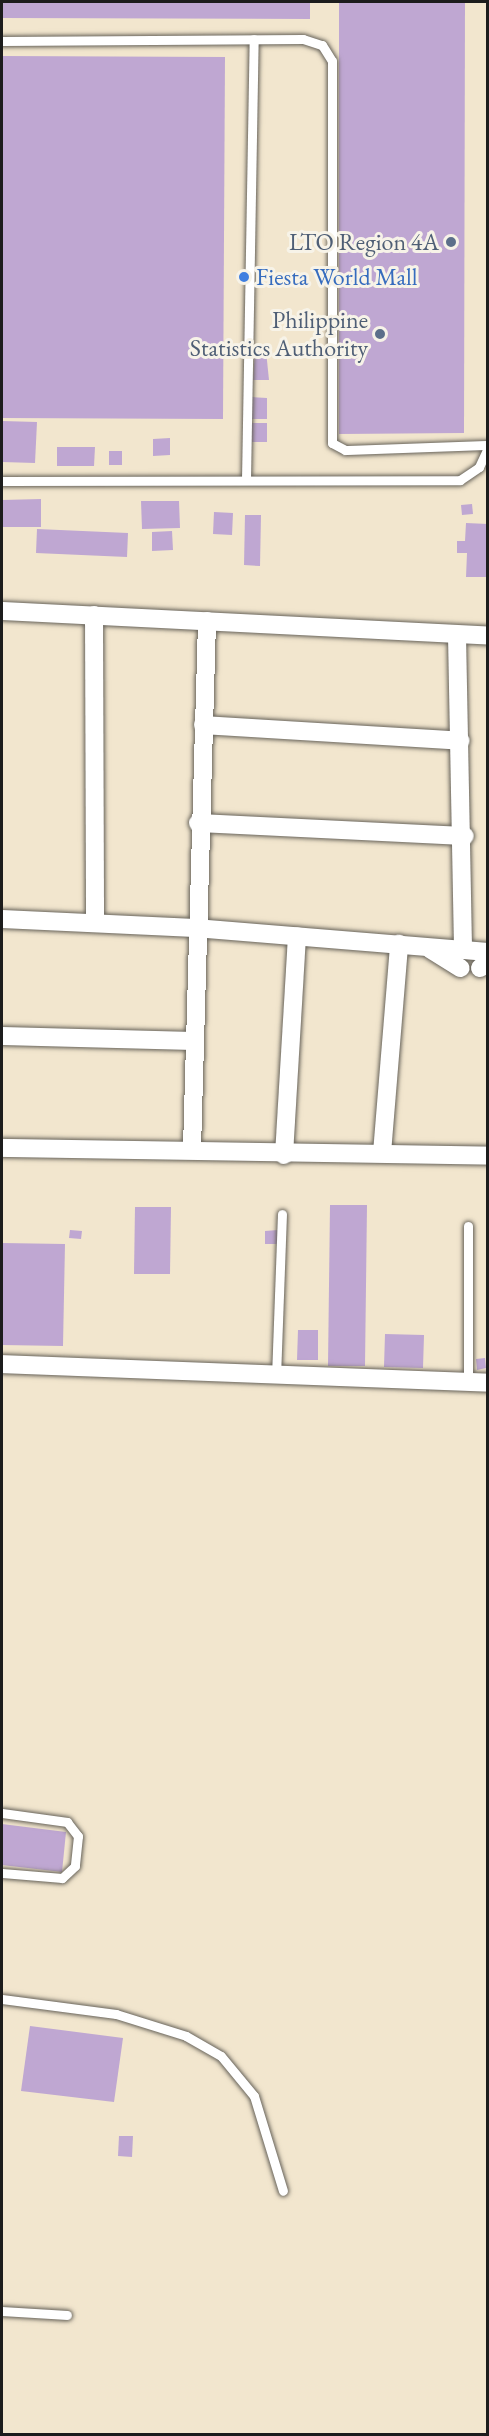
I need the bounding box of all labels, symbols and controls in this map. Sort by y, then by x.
place label: LTO Region 4A [289,228,439,256]
marker: LTO Region 4A [444,235,458,249]
place label: Fiesta World Mall [256,263,418,291]
marker: Fiesta World Mall [237,270,251,284]
place label: Philippine Statistics Authority [190,306,368,362]
marker: Philippine Statistics Authority [373,327,387,341]

